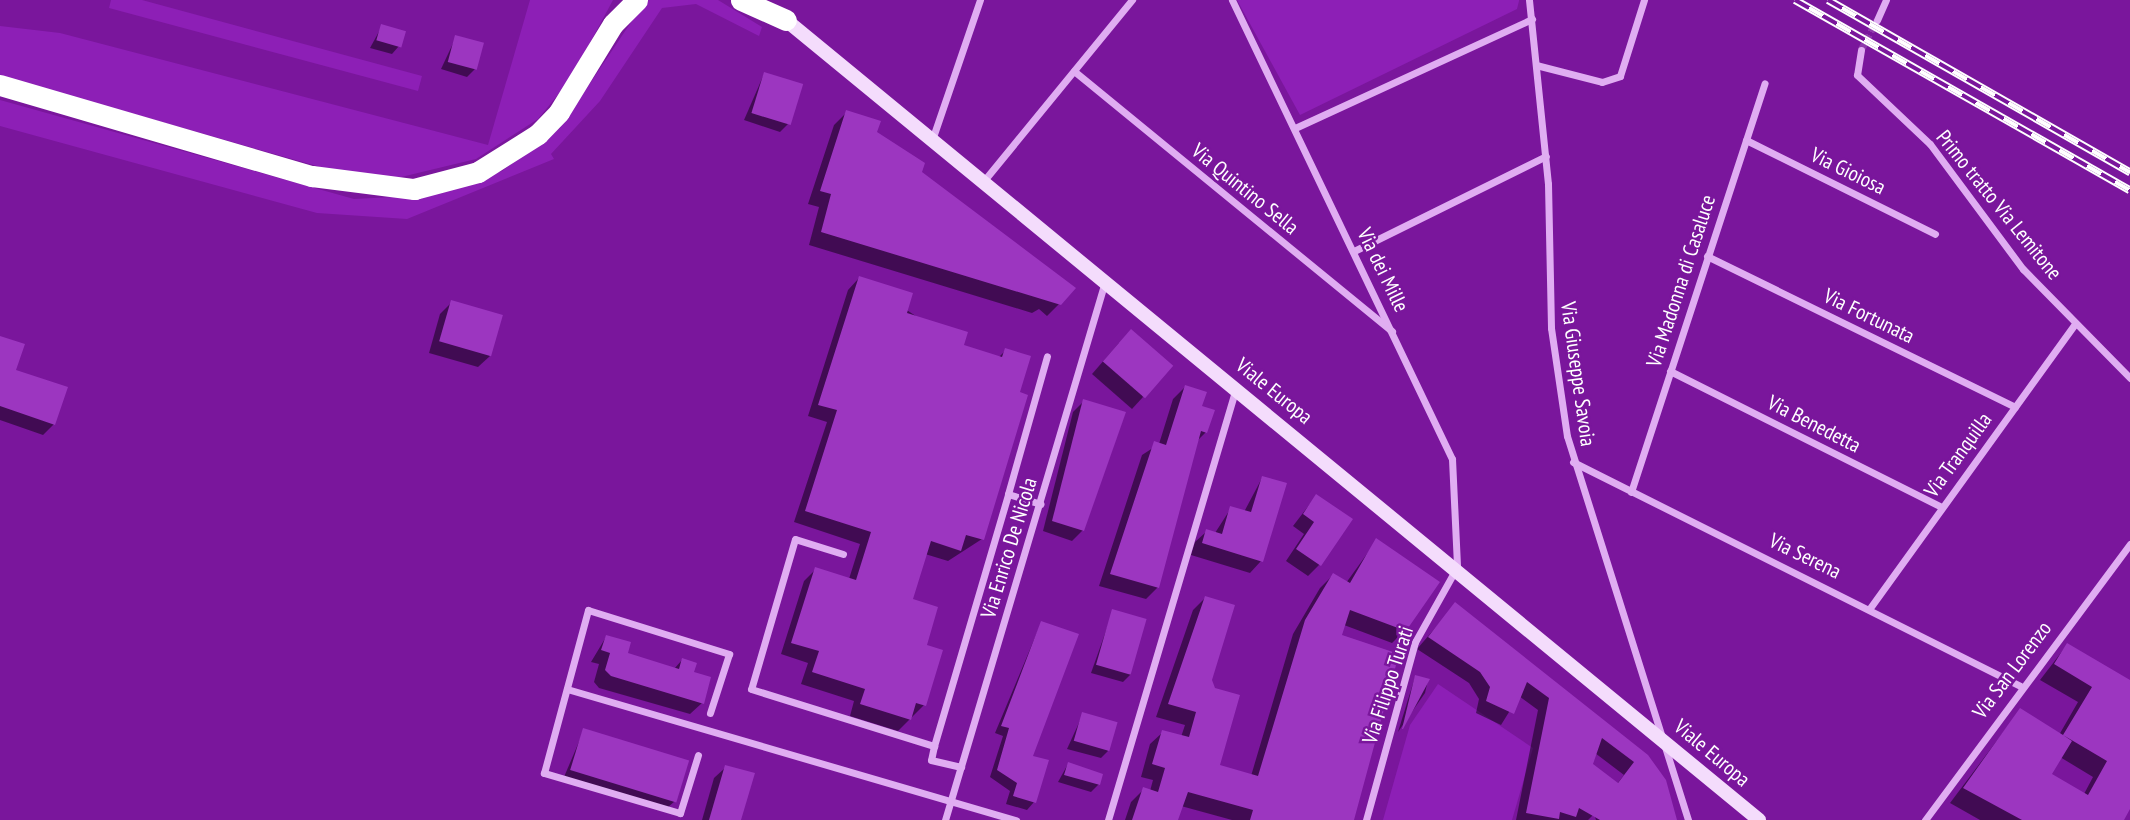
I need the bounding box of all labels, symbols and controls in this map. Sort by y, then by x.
street label: Primo tratto Via Lemitone [1931,125,2067,285]
street label: Via Quintino Sella [1186,138,1304,240]
street label: Via Gioiosa [1806,142,1890,200]
street label: Via Madonna di Casaluce [1641,192,1721,370]
street label: Via dei Mille [1352,224,1414,316]
street label: Via Fortunata [1820,283,1918,349]
street label: Via Giuseppe Savoia [1555,300,1601,448]
street label: Viale Europa [1231,353,1317,429]
street label: Via Benedetta [1763,390,1865,458]
street label: Via Tranquilla [1919,408,1997,502]
street label: Via Enrico De Nicola [976,475,1042,621]
street label: Via Serena [1765,528,1845,584]
street label: Via San Lorenzo [1967,616,2057,724]
street label: Via Filippo Turati [1357,623,1419,747]
street label: Viale Europa [1669,714,1755,792]

